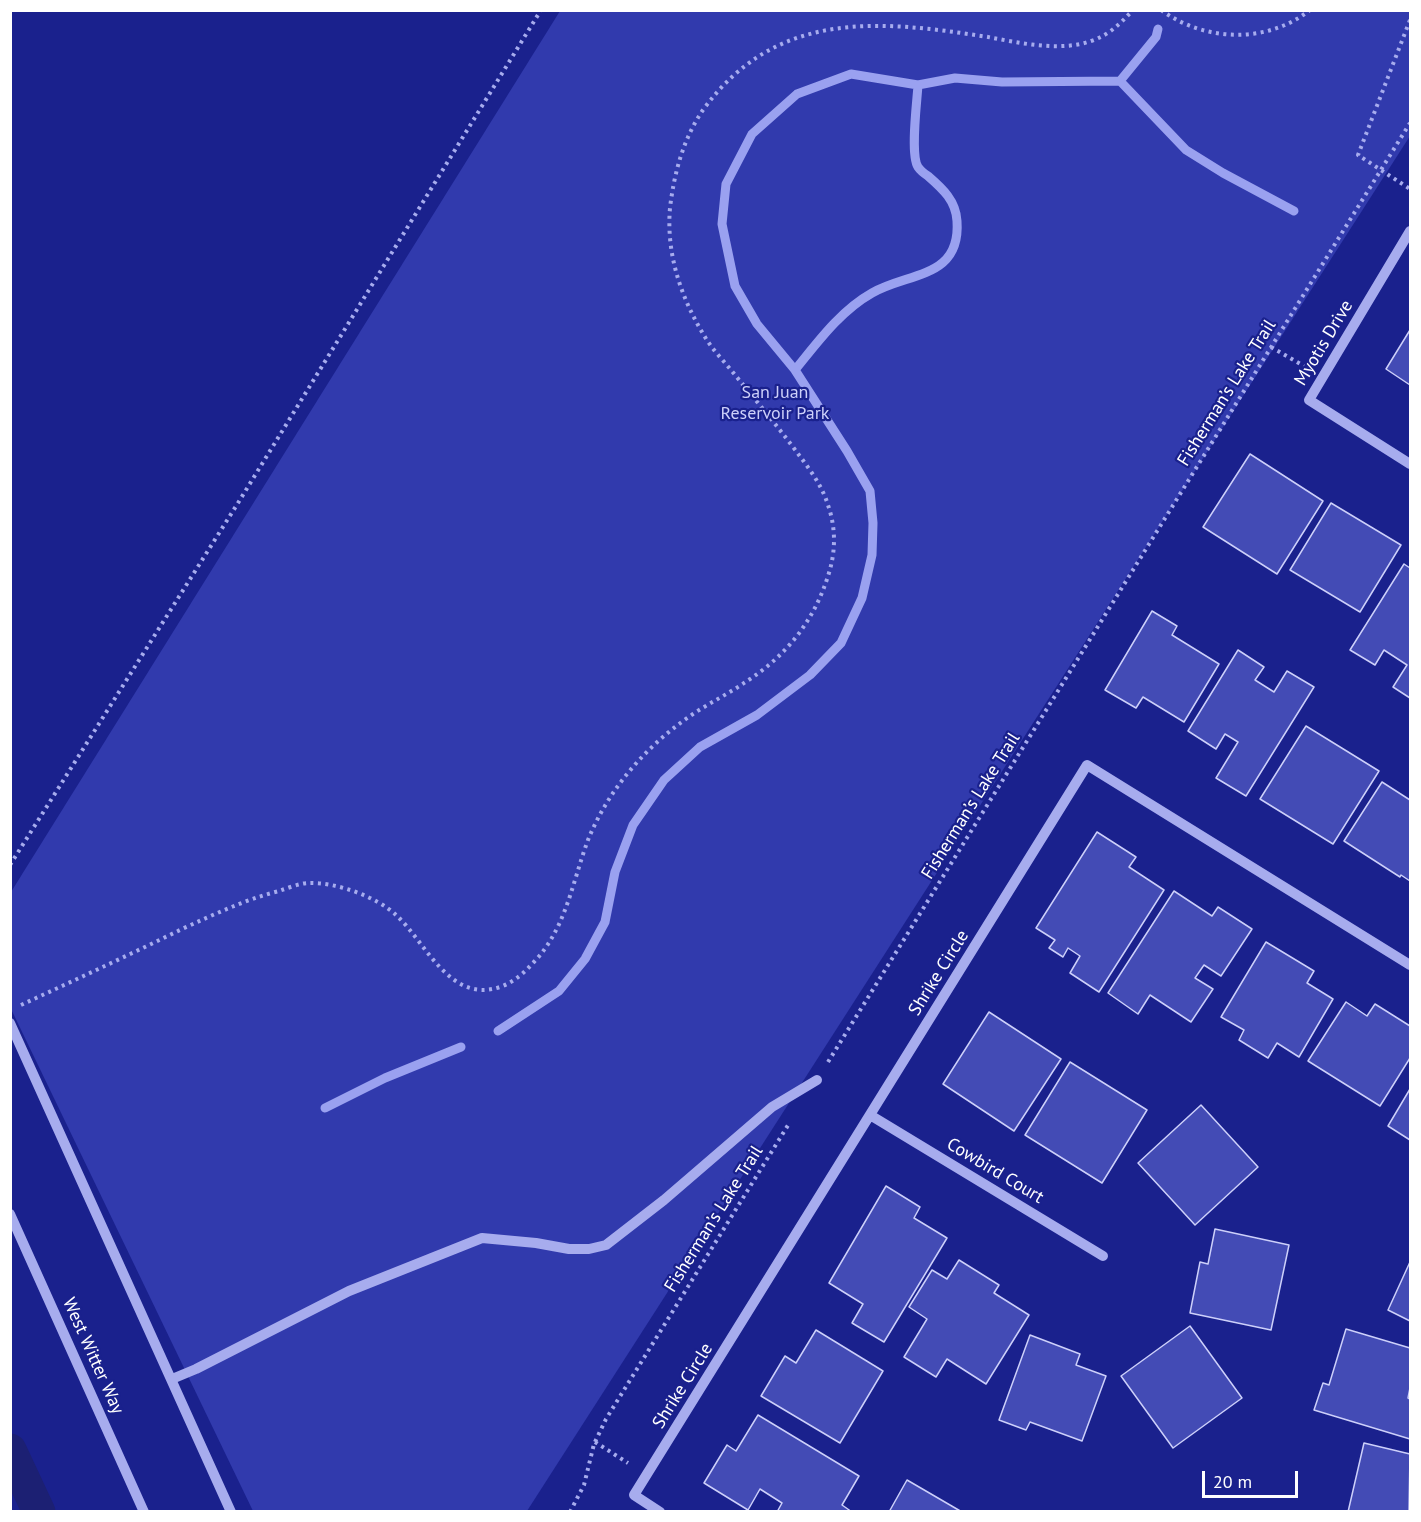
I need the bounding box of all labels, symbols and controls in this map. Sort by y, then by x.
street label: Myotis Drive [1290,296,1358,390]
street label: Fisherman’s Lake Trail [1173,316,1281,470]
park label: San Juan Reservoir Park [721,382,829,424]
street label: Fisherman’s Lake Trail [917,729,1025,883]
street label: Shrike Circle [904,926,974,1020]
street label: Cowbird Court [943,1134,1047,1208]
street label: Fisherman’s Lake Trail [660,1142,768,1296]
street label: West Witter Way [58,1294,128,1418]
street label: Shrike Circle [648,1339,718,1433]
scale bar [1205,1459,1301,1497]
text: 20 m [1213,1470,1252,1493]

